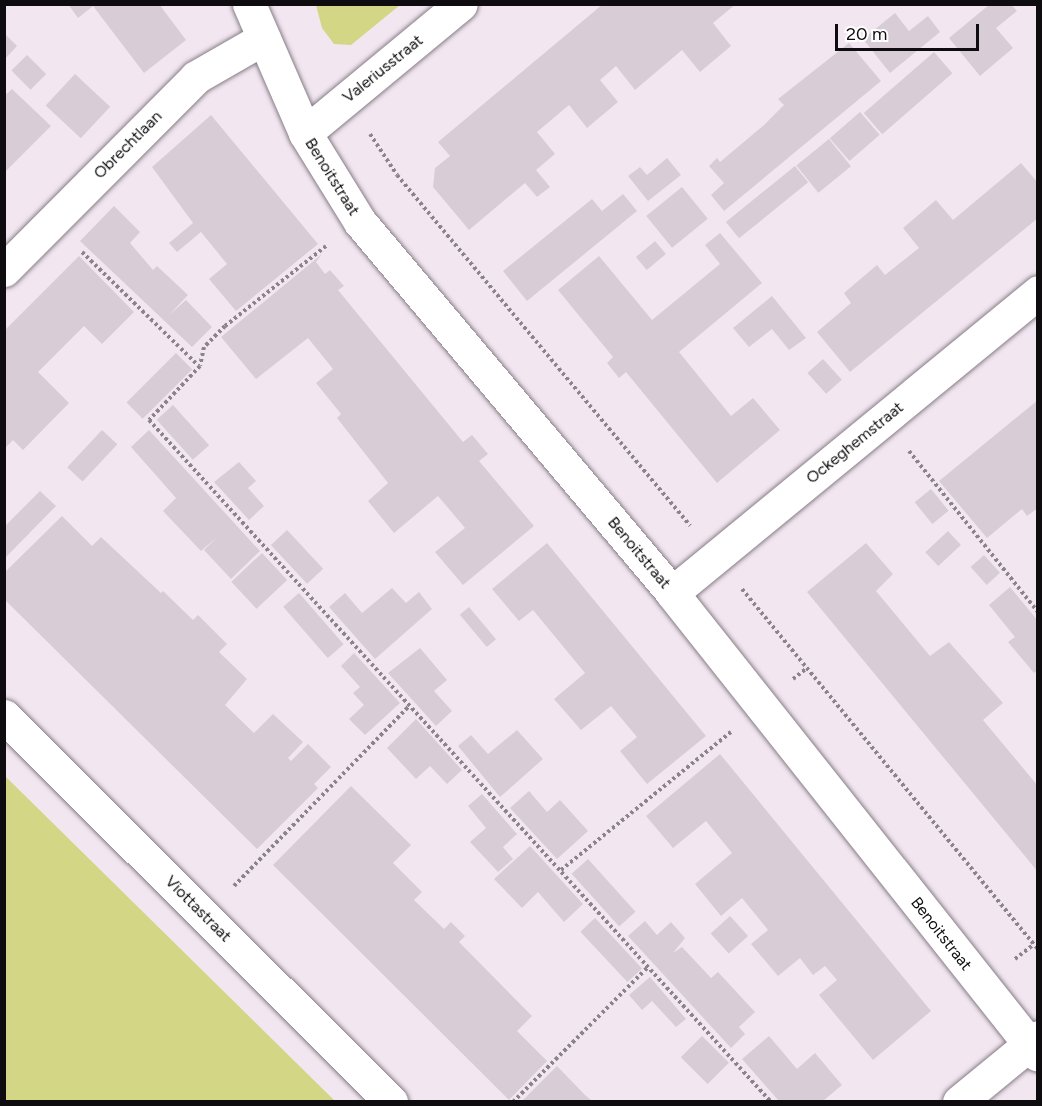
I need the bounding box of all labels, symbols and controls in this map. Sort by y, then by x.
scale bar [838,12,982,50]
text: 20 m [846,23,887,45]
street label: Valeriusstraat [339,31,427,107]
street label: Obrechtlaan [90,107,166,183]
street label: Benoitstraat [301,135,363,219]
street label: Ockeghemstraat [803,398,907,488]
street label: Benoitstraat [603,513,675,593]
street label: Viottastraat [161,872,235,946]
street label: Benoitstraat [906,894,976,974]

